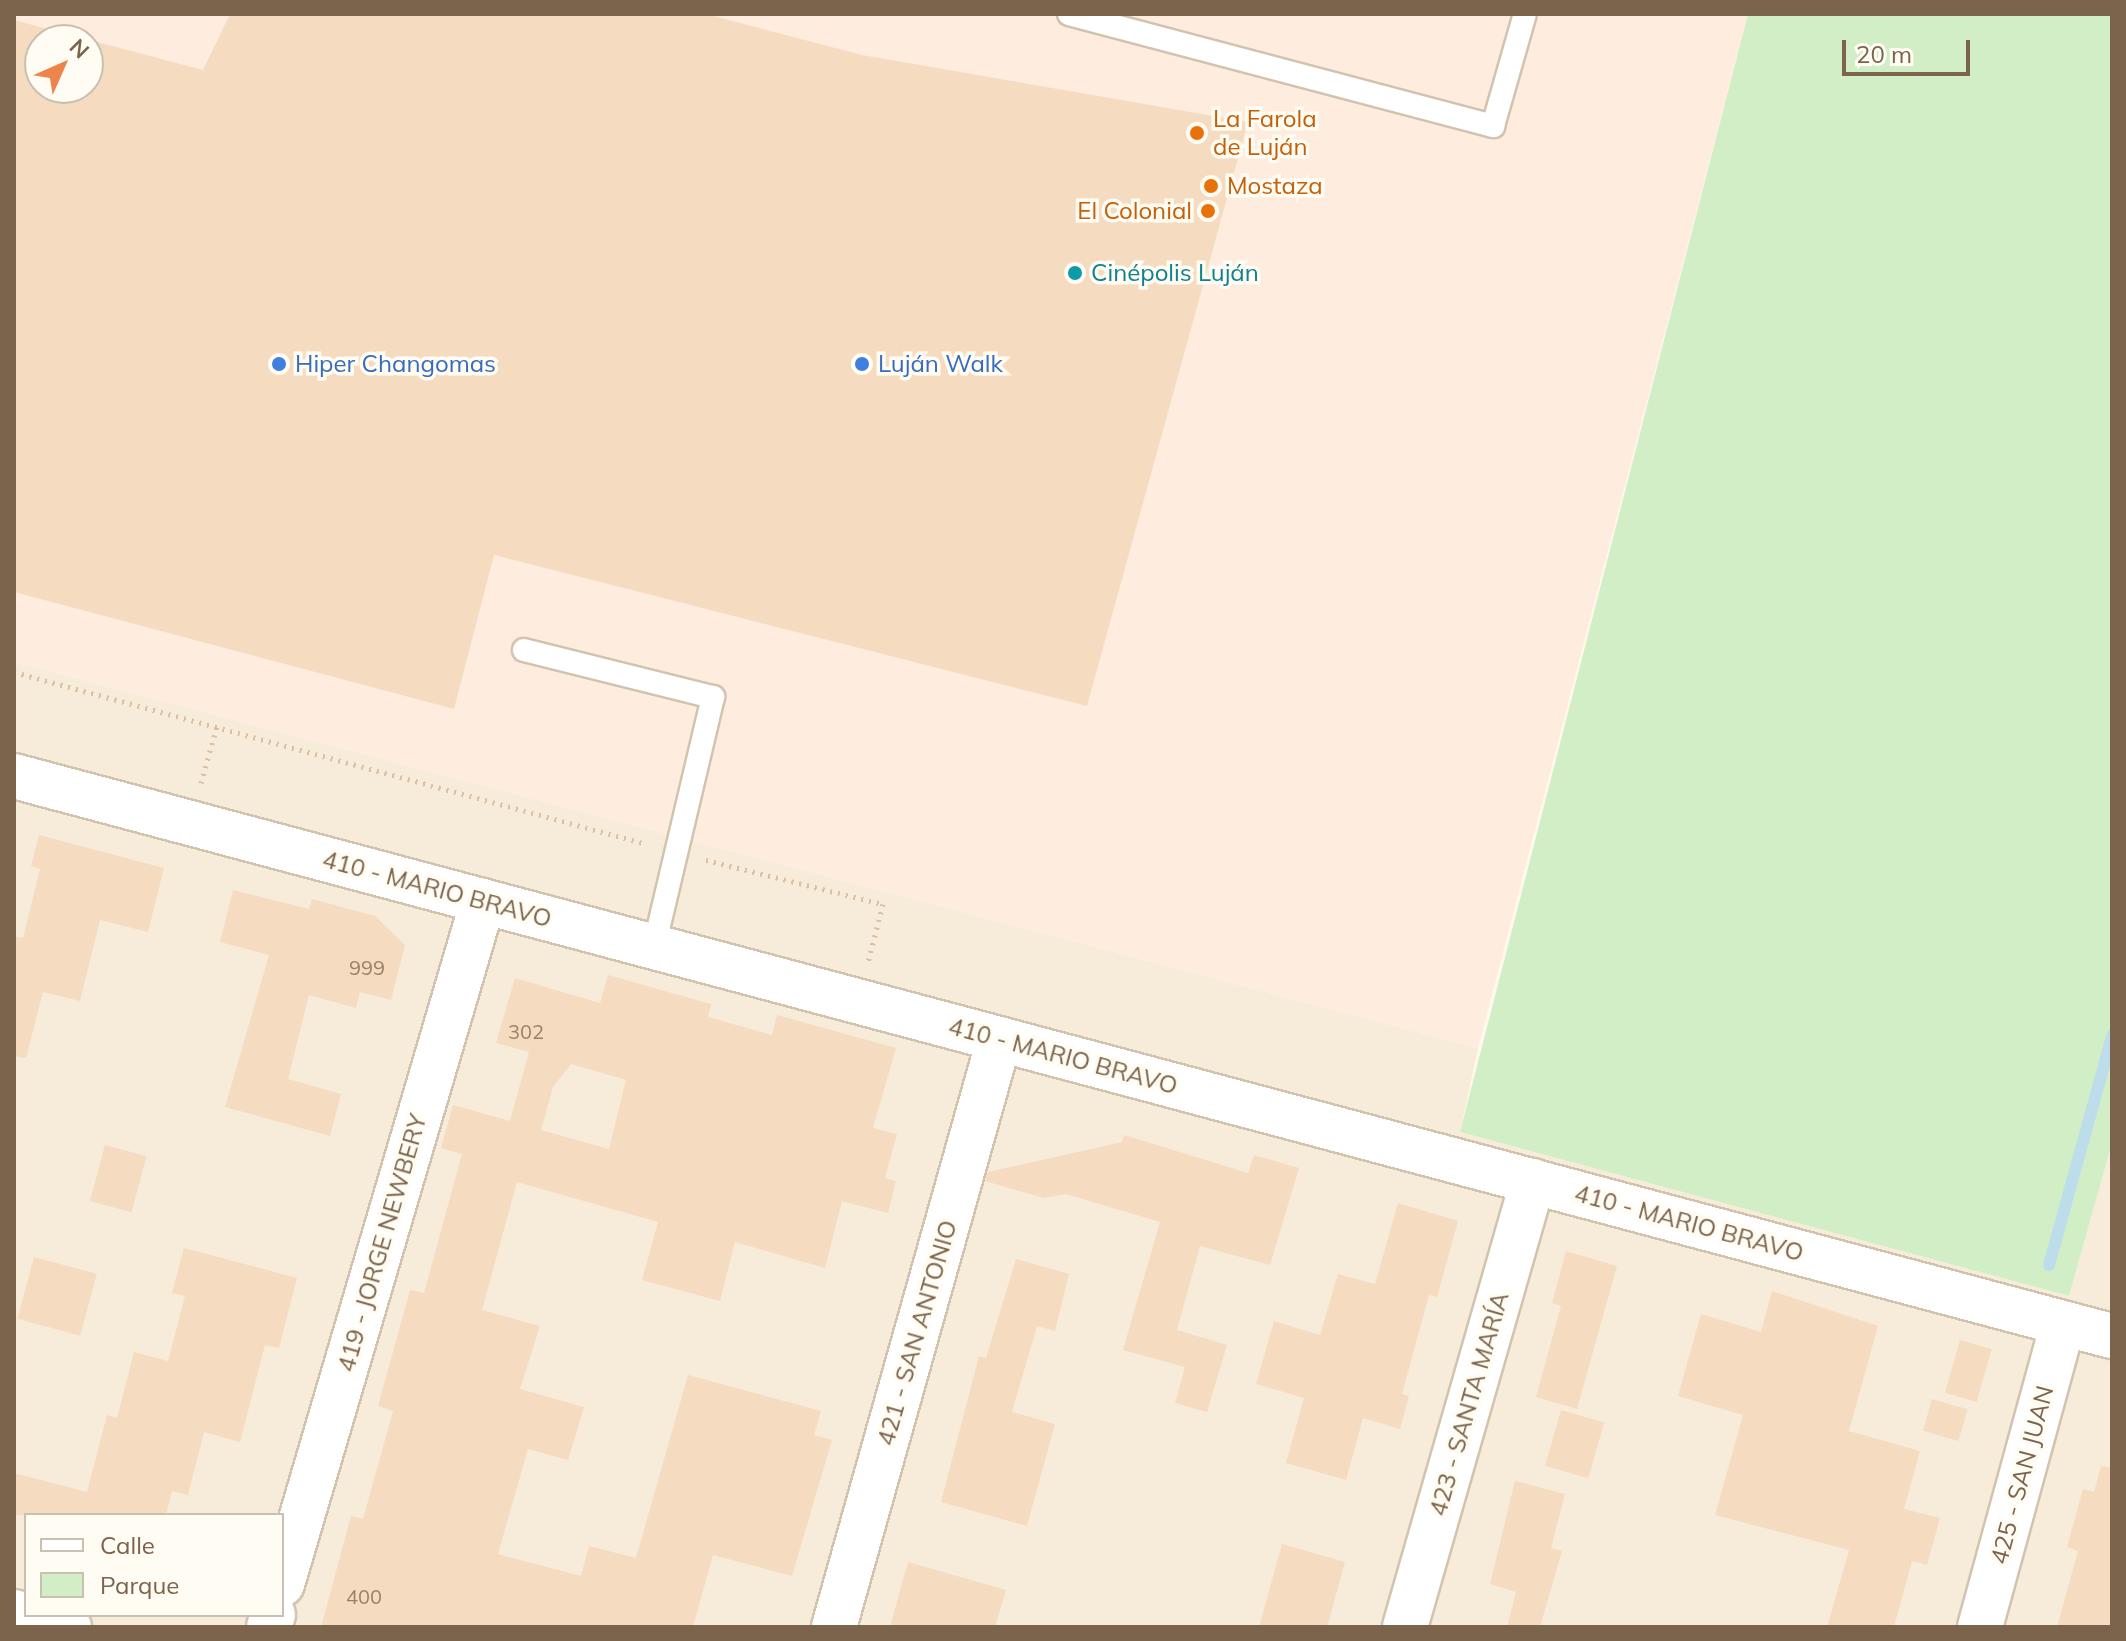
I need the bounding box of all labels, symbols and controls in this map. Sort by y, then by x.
north arrow [24,24,104,104]
scale bar [1846,24,1974,74]
text: N [64,33,95,64]
text: 20 m [1856,39,1912,69]
place label: La Farola de Luján [1213,105,1317,161]
marker: La Farola de Luján [1188,124,1206,142]
place label: Mostaza [1227,172,1323,200]
marker: Mostaza [1202,177,1220,195]
place label: El Colonial [1077,197,1192,225]
marker: El Colonial [1199,202,1217,220]
place label: Cinépolis Luján [1091,259,1259,287]
marker: Cinépolis Luján [1066,264,1084,282]
place label: Hiper Changomas [295,350,496,378]
place label: Luján Walk [878,350,1003,378]
marker: Hiper Changomas [270,355,288,373]
marker: Luján Walk [853,355,871,373]
street label: 410 - MARIO BRAVO [319,845,555,933]
house number: 999 [349,955,385,979]
street label: 410 - MARIO BRAVO [945,1012,1181,1100]
house number: 302 [508,1019,544,1043]
street label: 419 - JORGE NEWBERY [331,1111,433,1375]
street label: 410 - MARIO BRAVO [1571,1179,1807,1267]
street label: 421 - SAN ANTONIO [871,1217,963,1449]
street label: 423 - SANTA MARÍA [1423,1289,1515,1519]
street label: 425 - SAN JUAN [1984,1383,2060,1567]
legend [24,1513,284,1617]
text: Calle [100,1530,155,1560]
text: Parque [100,1570,179,1600]
house number: 400 [346,1584,382,1608]

